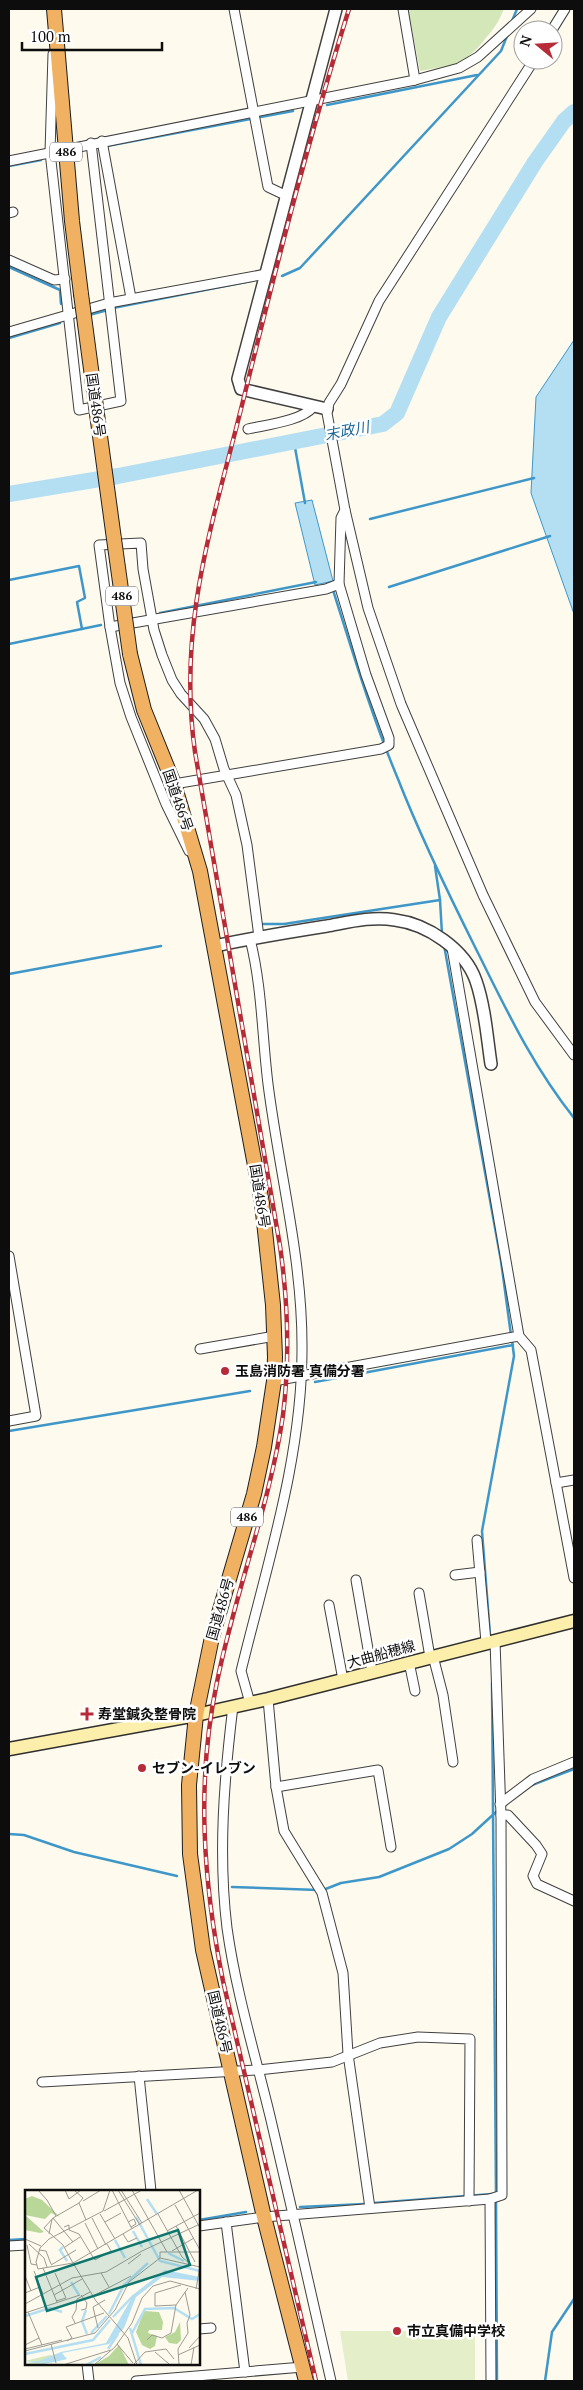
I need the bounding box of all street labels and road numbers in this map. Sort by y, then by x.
road number: 486 [50,142,82,162]
street label: 国道486号 [83,372,110,438]
road number: 486 [106,586,138,606]
street label: 国道486号 [159,766,198,833]
street label: 国道486号 [246,1163,275,1229]
road number: 486 [231,1508,263,1526]
street label: 国道486号 [202,1575,238,1642]
street label: 大曲船穂線 [345,1635,417,1672]
street label: 国道486号 [204,1988,237,2055]

